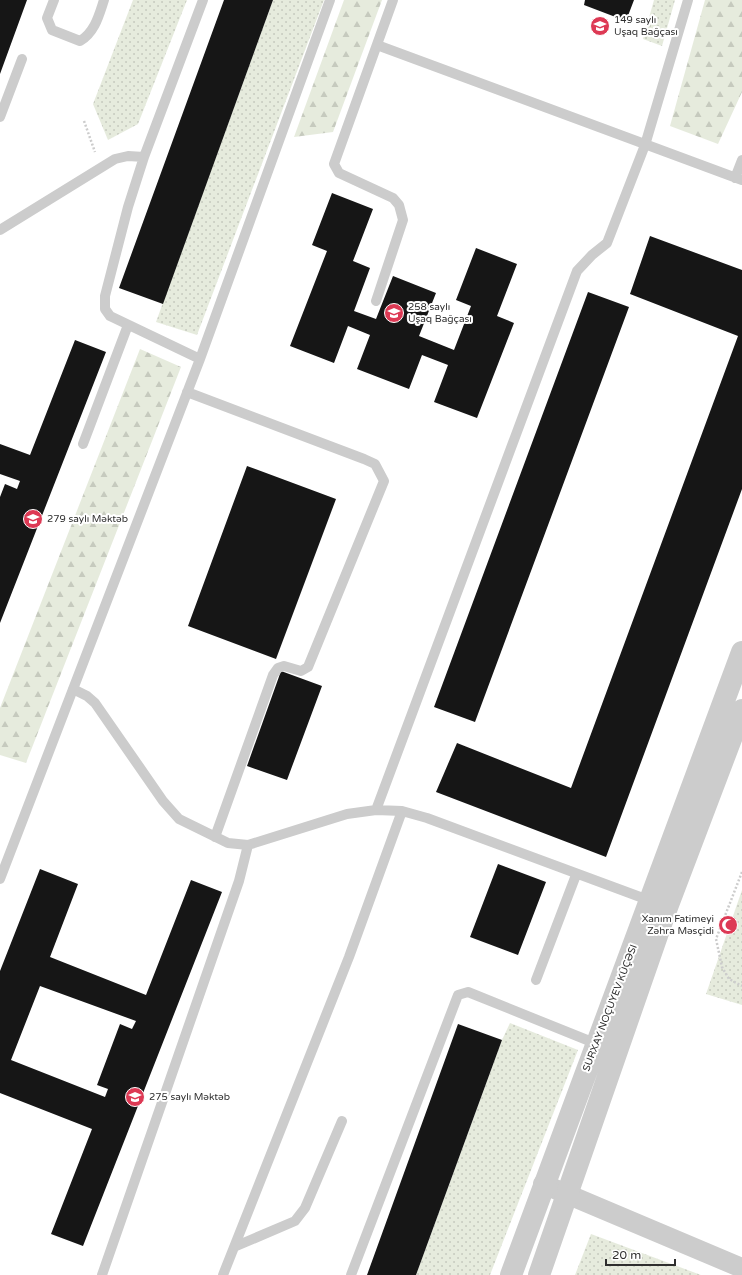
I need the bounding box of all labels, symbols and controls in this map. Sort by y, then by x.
place label: 149 saylı Uşaq Bağçası [614,14,678,38]
school or university icon: 149 saylı Uşaq Bağçası [589,15,611,37]
place label: 258 saylı Uşaq Bağçası [408,301,472,325]
school or university icon: 258 saylı Uşaq Bağçası [383,302,405,324]
school or university icon: 279 saylı Məktəb [22,508,44,530]
place label: 279 saylı Məktəb [47,513,128,525]
place label: Xanım Fatimeyi Zəhra Məsçidi [642,913,714,937]
mosque icon: Xanım Fatimeyi Zəhra Məsçidi [717,914,739,936]
street label: SURXAY NOÇUYEV KÜÇƏSI [580,943,640,1073]
school or university icon: 275 saylı Məktəb [124,1086,146,1108]
place label: 275 saylı Məktəb [149,1091,230,1103]
scale bar [606,1241,675,1267]
text: 20 m [612,1248,641,1262]

